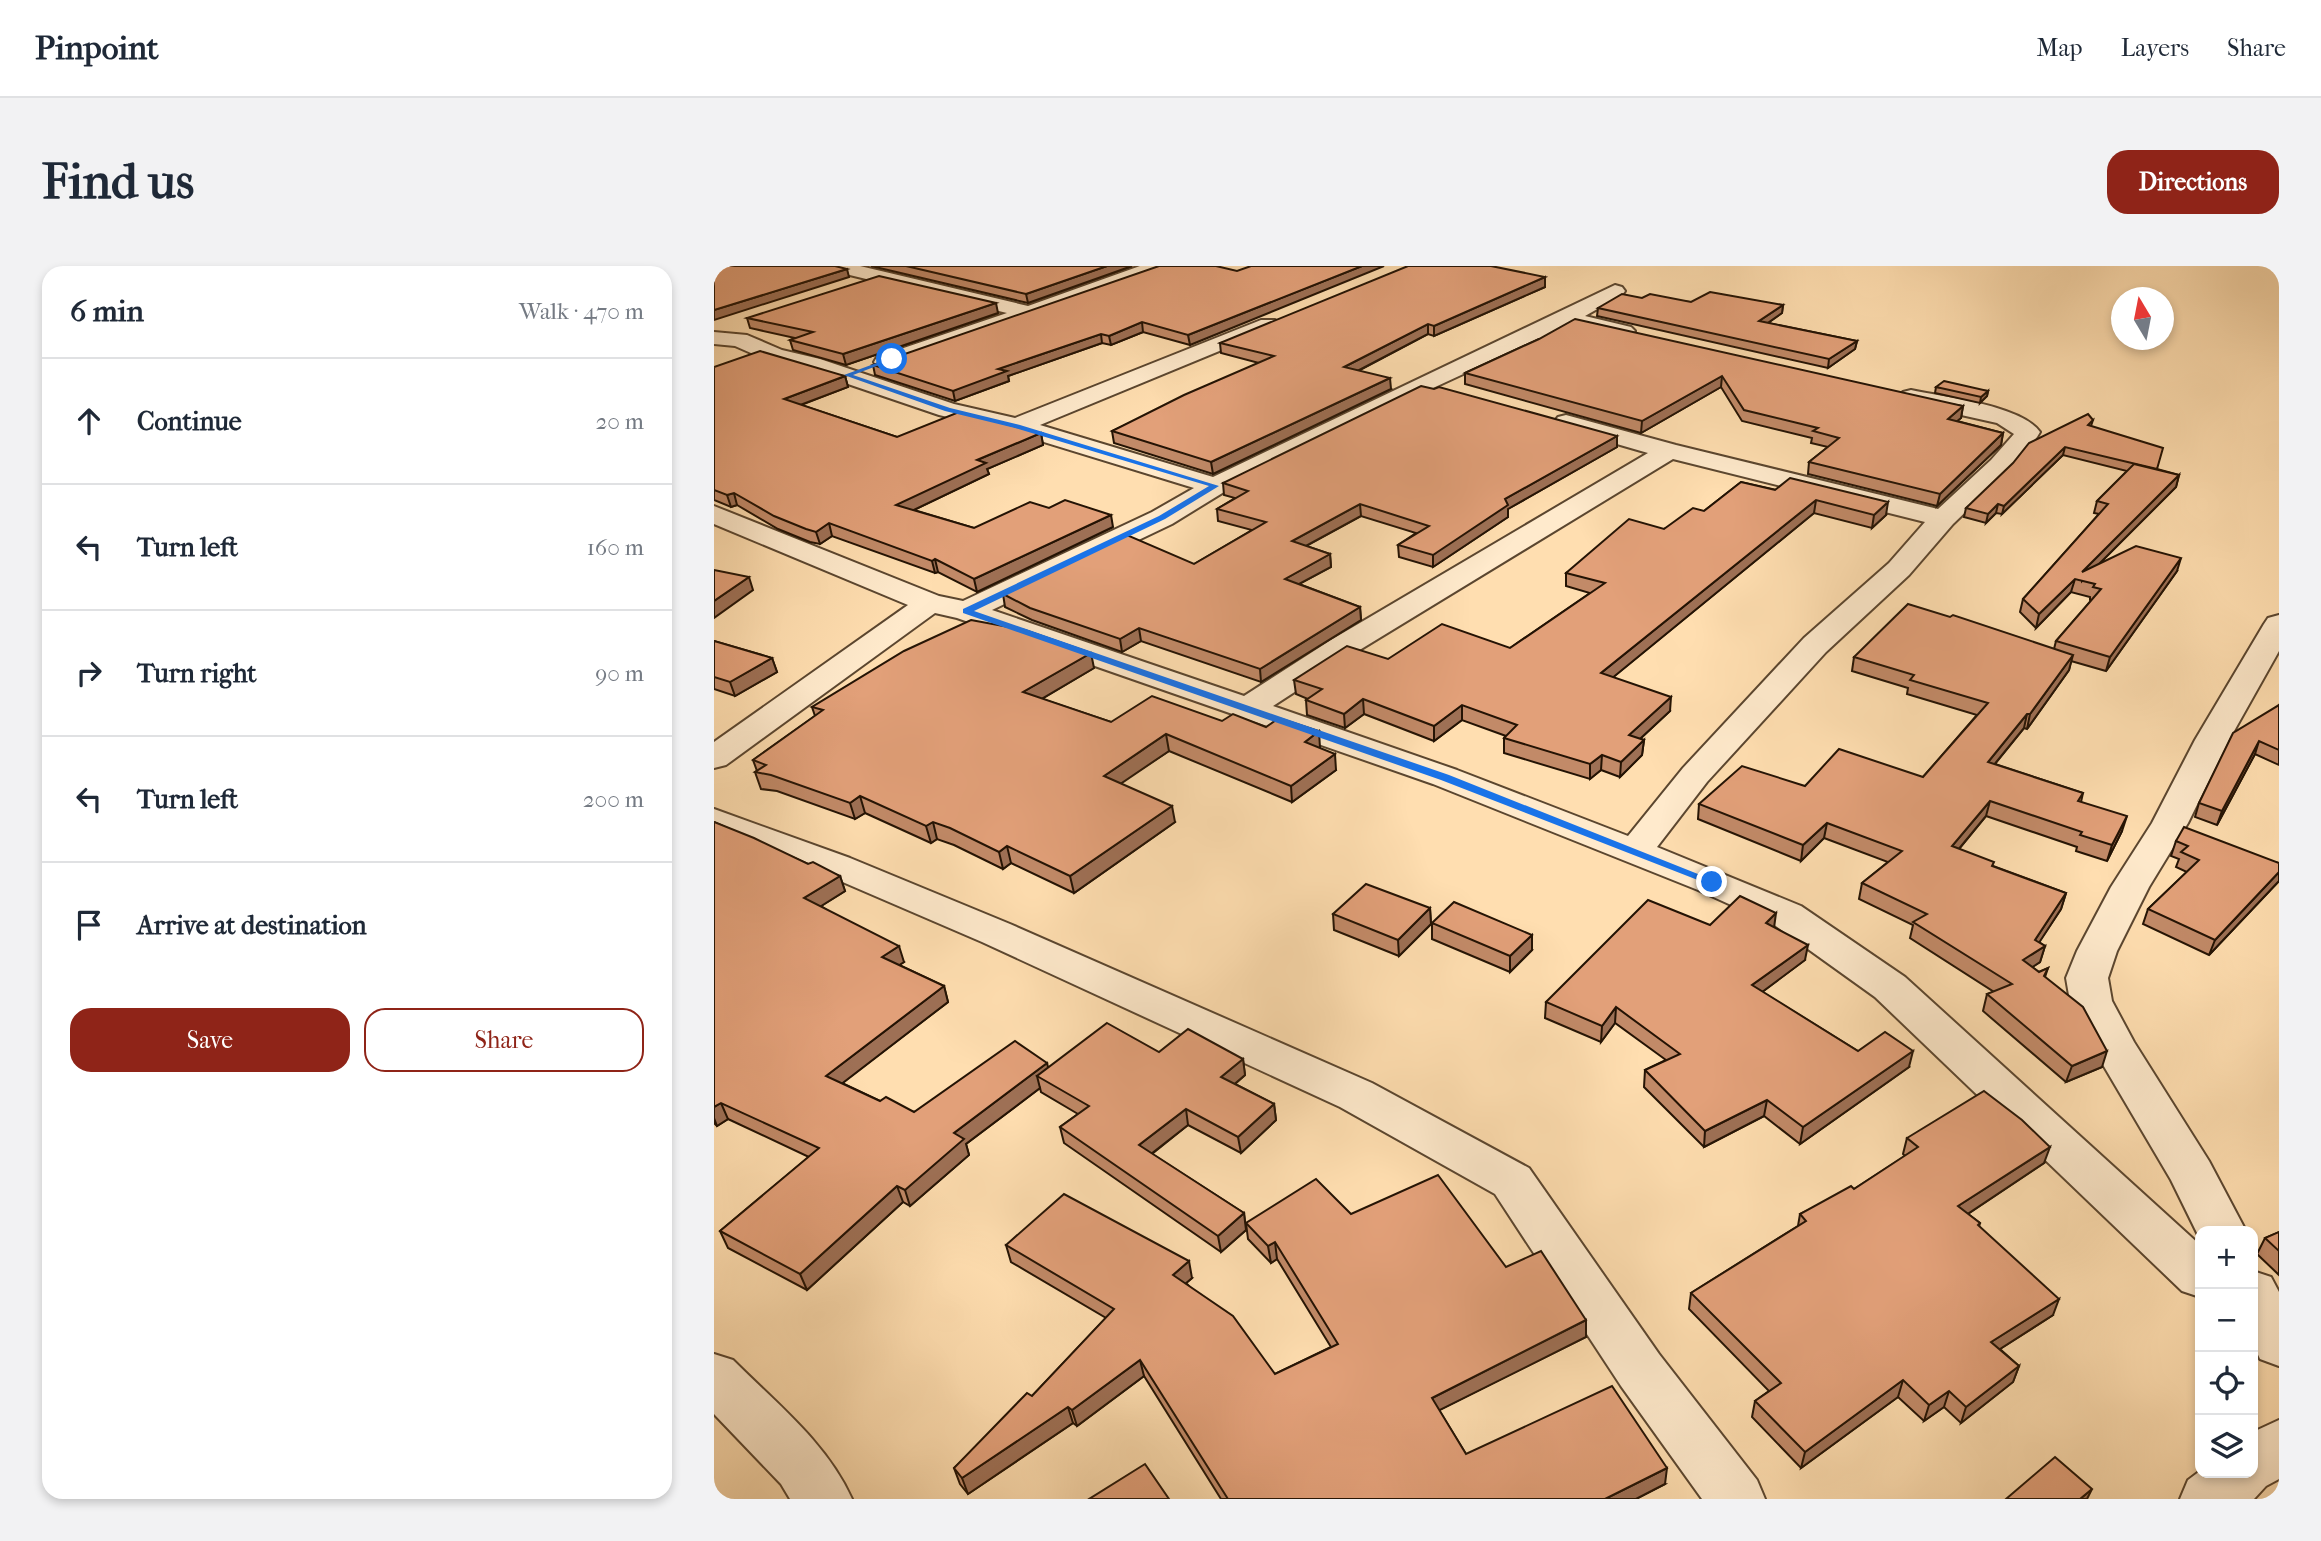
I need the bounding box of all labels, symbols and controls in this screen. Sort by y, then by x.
text: Pinpoint [35,29,159,68]
text: Map [2037,34,2083,62]
text: Layers [2121,34,2189,62]
text: Share [2227,34,2286,62]
button: Directions [2107,150,2279,214]
text: Find us [42,153,194,211]
north arrow [2111,287,2174,350]
text: 6 min [70,294,144,329]
text: Walk · 470 m [519,298,644,325]
route start [876,343,907,374]
icon: ahead [70,402,108,440]
text: Continue [137,406,242,437]
text: 20 m [595,408,644,435]
icon: left [70,528,108,566]
text: Turn left [137,532,238,563]
text: 160 m [587,534,644,561]
icon: right [70,654,108,692]
text: Turn right [137,658,257,689]
text: 90 m [595,660,644,687]
icon: left [70,780,108,818]
text: Turn left [137,784,238,815]
text: 200 m [583,786,644,813]
route end [1696,866,1727,897]
icon: arrive [70,906,108,944]
text: Arrive at destination [137,910,367,941]
button: Save [70,1008,350,1072]
button: Share [364,1008,644,1072]
map controls [2195,1226,2258,1478]
button: + [2195,1226,2258,1289]
button: − [2195,1289,2258,1352]
button: locate [2195,1352,2258,1415]
button: layers [2195,1415,2258,1478]

